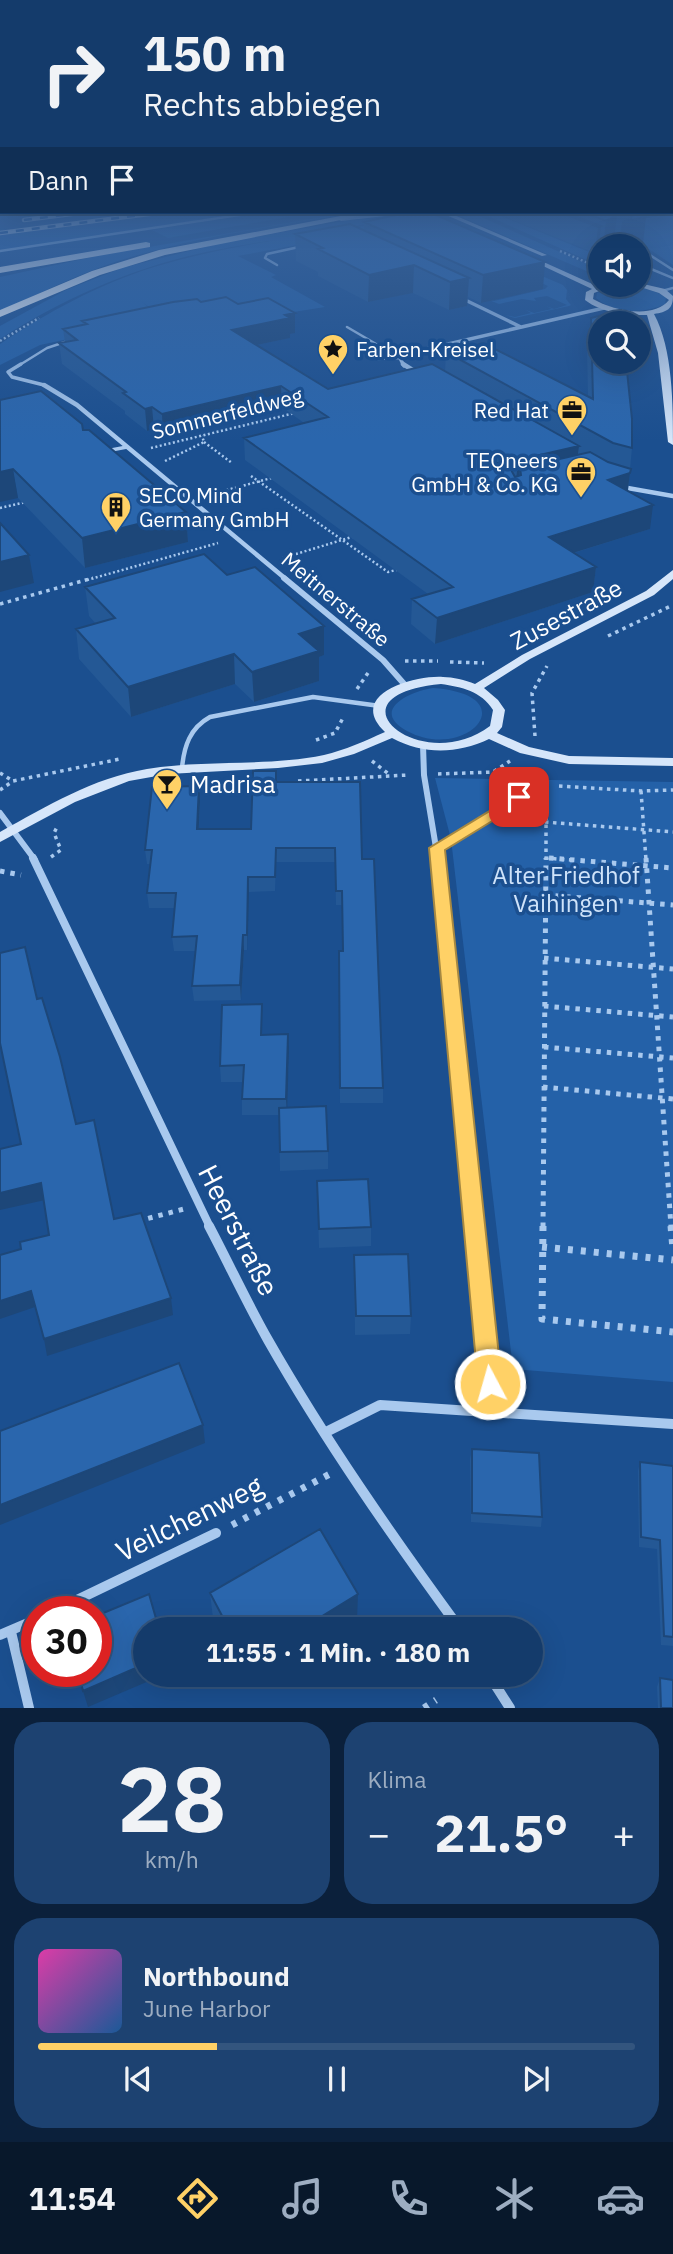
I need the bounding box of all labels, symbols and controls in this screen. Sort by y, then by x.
text: 150 m [143,21,287,84]
icon: right [28,28,119,119]
text: Rechts abbiegen [143,83,381,125]
icon: arrive [103,161,141,199]
text: Dann [28,163,89,197]
map controls [588,234,651,374]
button: sound [588,234,651,297]
button: search [588,311,651,374]
place icon: Farben-Kreisel [316,332,350,376]
place label: Farben-Kreisel [356,335,495,363]
street label: Sommerfeldweg [149,381,305,445]
office icon: Red Hat [555,393,589,437]
place label: Red Hat [474,396,549,424]
place label: TEQneers GmbH & Co. KG [411,446,558,498]
office icon: TEQneers GmbH & Co. KG [564,455,598,499]
place label: SECO Mind Germany GmbH [139,481,290,533]
building icon: SECO Mind Germany GmbH [99,490,133,534]
street label: Meitnerstraße [276,545,396,653]
street label: Zusestraße [504,571,628,657]
bar icon: Madrisa [150,767,184,811]
pin [489,767,549,827]
place label: Madrisa [190,768,276,800]
icon: arrive [500,778,538,816]
park label: Alter Friedhof Vaihingen [492,859,640,919]
street label: Heerstraße [190,1158,288,1302]
position arrow [453,1347,527,1421]
street label: Veilchenweg [109,1466,269,1569]
speed limit sign: 30 [21,1596,112,1687]
text: 11:55 · 1 Min. · 180 m [206,1635,470,1669]
text: 28 [117,1739,226,1857]
text: Klima [368,1764,426,1794]
text: 21.5° [434,1799,568,1866]
text: − [368,1809,390,1858]
text: + [612,1809,635,1858]
text: km/h [145,1844,199,1874]
text: Northbound [143,1959,290,1993]
text: June Harbor [143,1993,271,2023]
icon: previous [119,2060,157,2098]
icon: pause [318,2060,356,2098]
icon: next [517,2060,555,2098]
icon: directions [173,2174,222,2223]
icon: music [278,2174,327,2223]
icon: phone [384,2174,433,2223]
icon: climate [490,2174,539,2223]
icon: car [596,2174,645,2223]
text: 11:54 [28,2177,116,2219]

